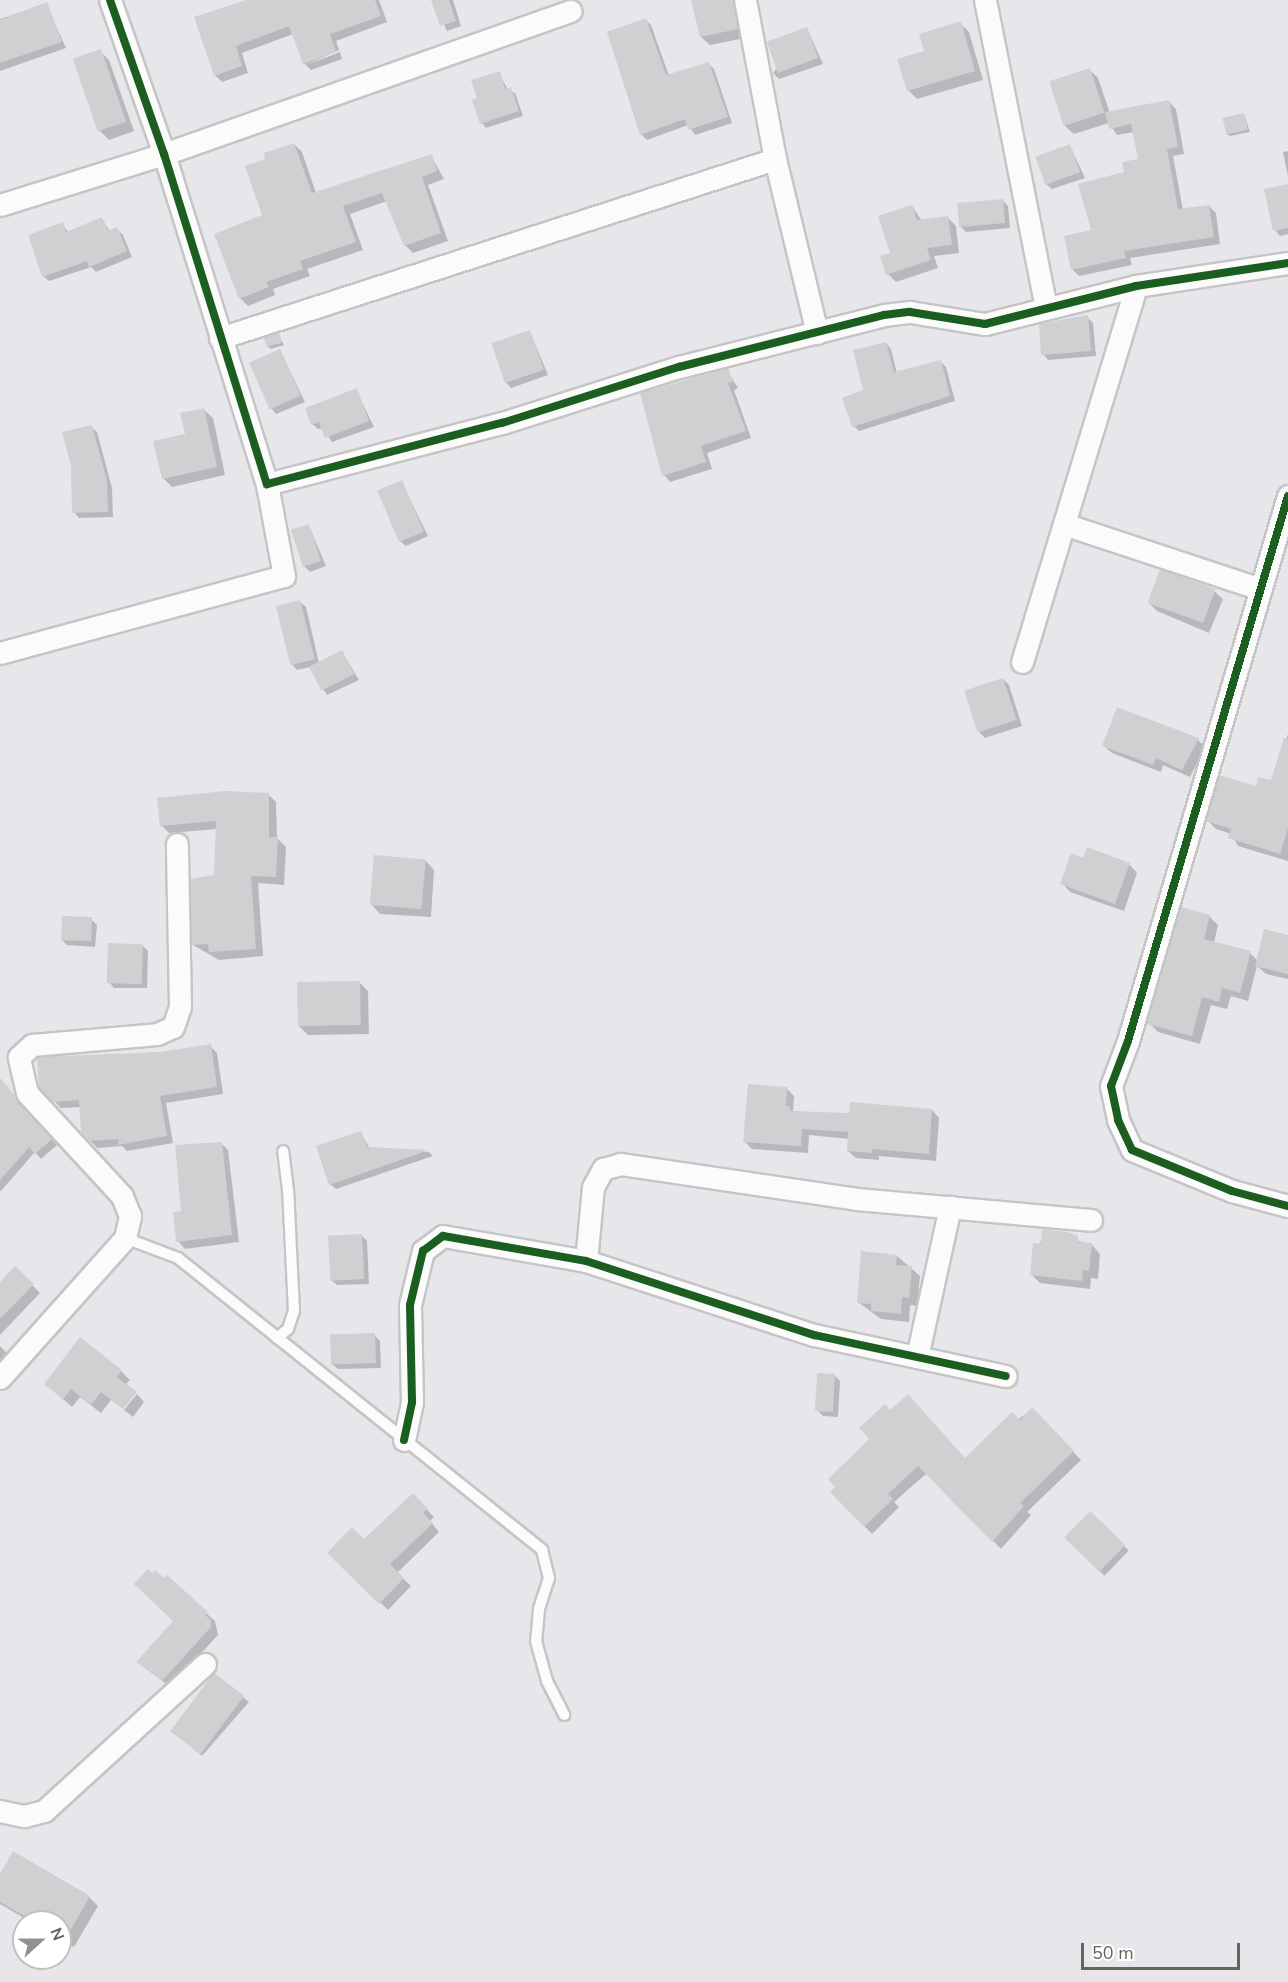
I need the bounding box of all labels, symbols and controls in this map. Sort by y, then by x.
north arrow [12,1910,72,1970]
text: N [45,1925,69,1944]
scale bar [1084,1931,1243,1969]
text: 50 m [1092,1941,1134,1965]

